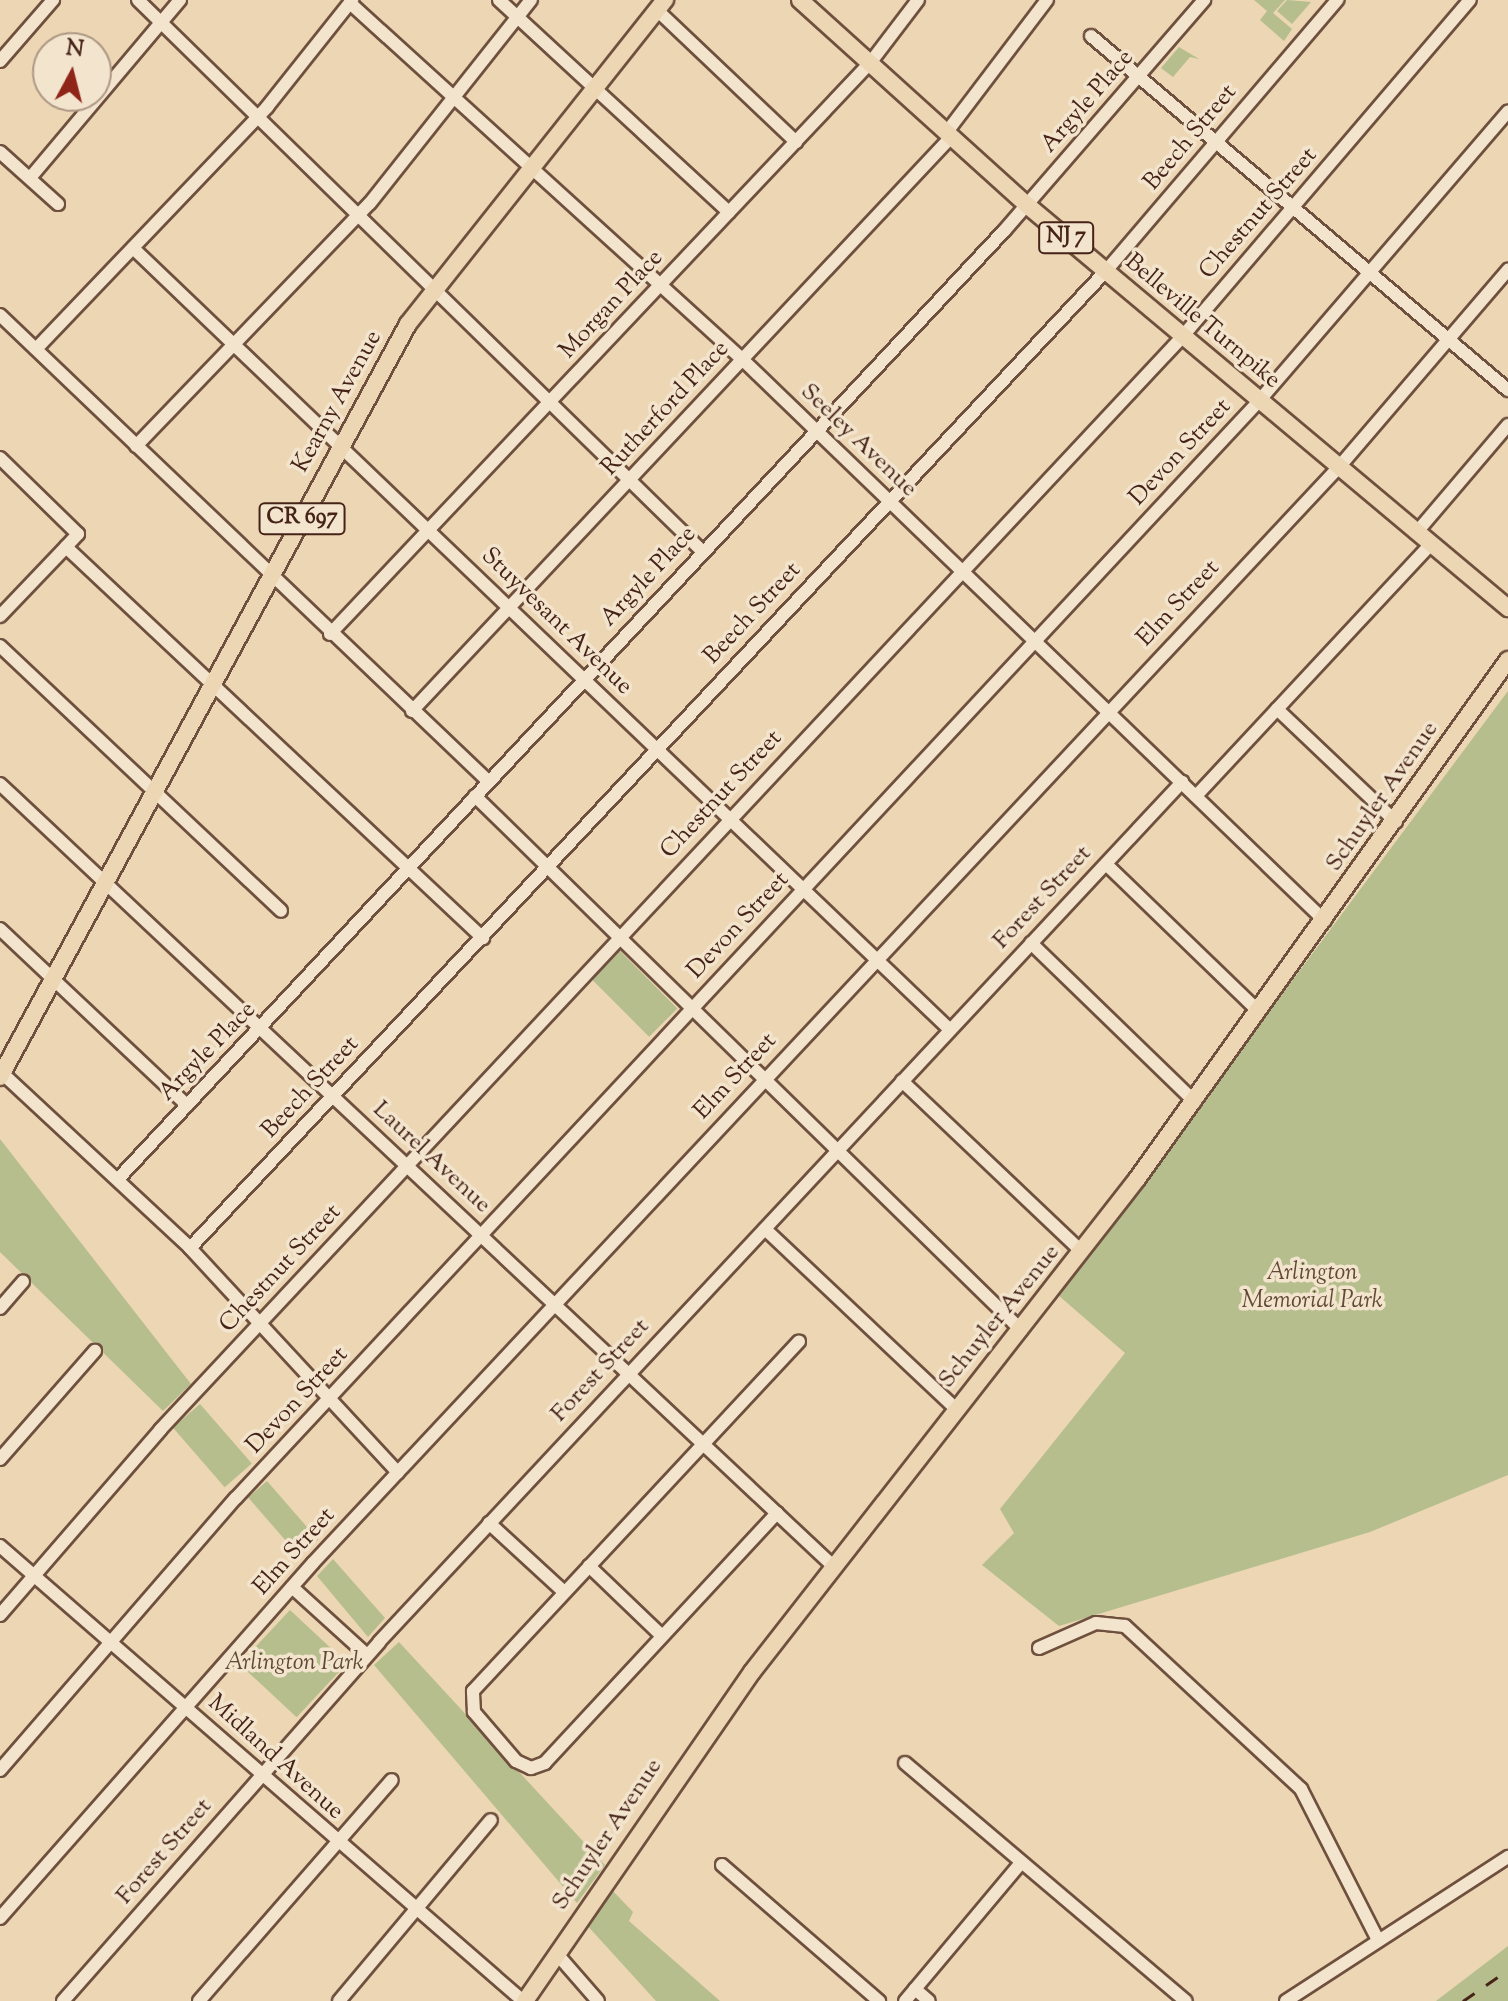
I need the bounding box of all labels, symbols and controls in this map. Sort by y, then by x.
north arrow [32,32,112,112]
text: N [64,33,85,67]
street label: Argyle Place [1035,45,1141,159]
street label: Beech Street [1138,79,1244,197]
street label: Chestnut Street [1194,142,1324,286]
road number: NJ 7 [1038,220,1094,256]
street label: Morgan Place [554,244,670,366]
street label: Belleville Turnpike [1118,248,1286,396]
street label: Kearny Avenue [287,326,389,478]
street label: Rutherford Place [596,335,736,483]
street label: Seeley Avenue [794,378,922,504]
street label: Devon Street [1124,393,1238,513]
road number: CR 697 [258,501,346,537]
street label: Argyle Place [595,521,703,633]
street label: Stuyvesant Avenue [474,542,638,702]
street label: Elm Street [1132,555,1226,653]
street label: Beech Street [698,557,808,671]
street label: Schuyler Avenue [1321,716,1445,878]
street label: Chestnut Street [655,725,789,865]
street label: Forest Street [988,840,1098,956]
street label: Devon Street [682,866,796,986]
street label: Argyle Place [153,996,263,1108]
street label: Elm Street [689,1028,783,1126]
street label: Beech Street [256,1031,366,1145]
street label: Laurel Avenue [366,1096,496,1220]
street label: Chestnut Street [214,1199,348,1339]
street label: Schuyler Avenue [933,1239,1067,1395]
park label: Arlington Memorial Park [1241,1260,1383,1316]
street label: Forest Street [546,1313,656,1429]
street label: Devon Street [241,1341,355,1461]
street label: Elm Street [248,1502,342,1602]
park label: Arlington Park [224,1650,364,1678]
street label: Midland Avenue [201,1689,349,1827]
street label: Schuyler Avenue [547,1754,669,1916]
street label: Forest Street [111,1793,219,1911]

